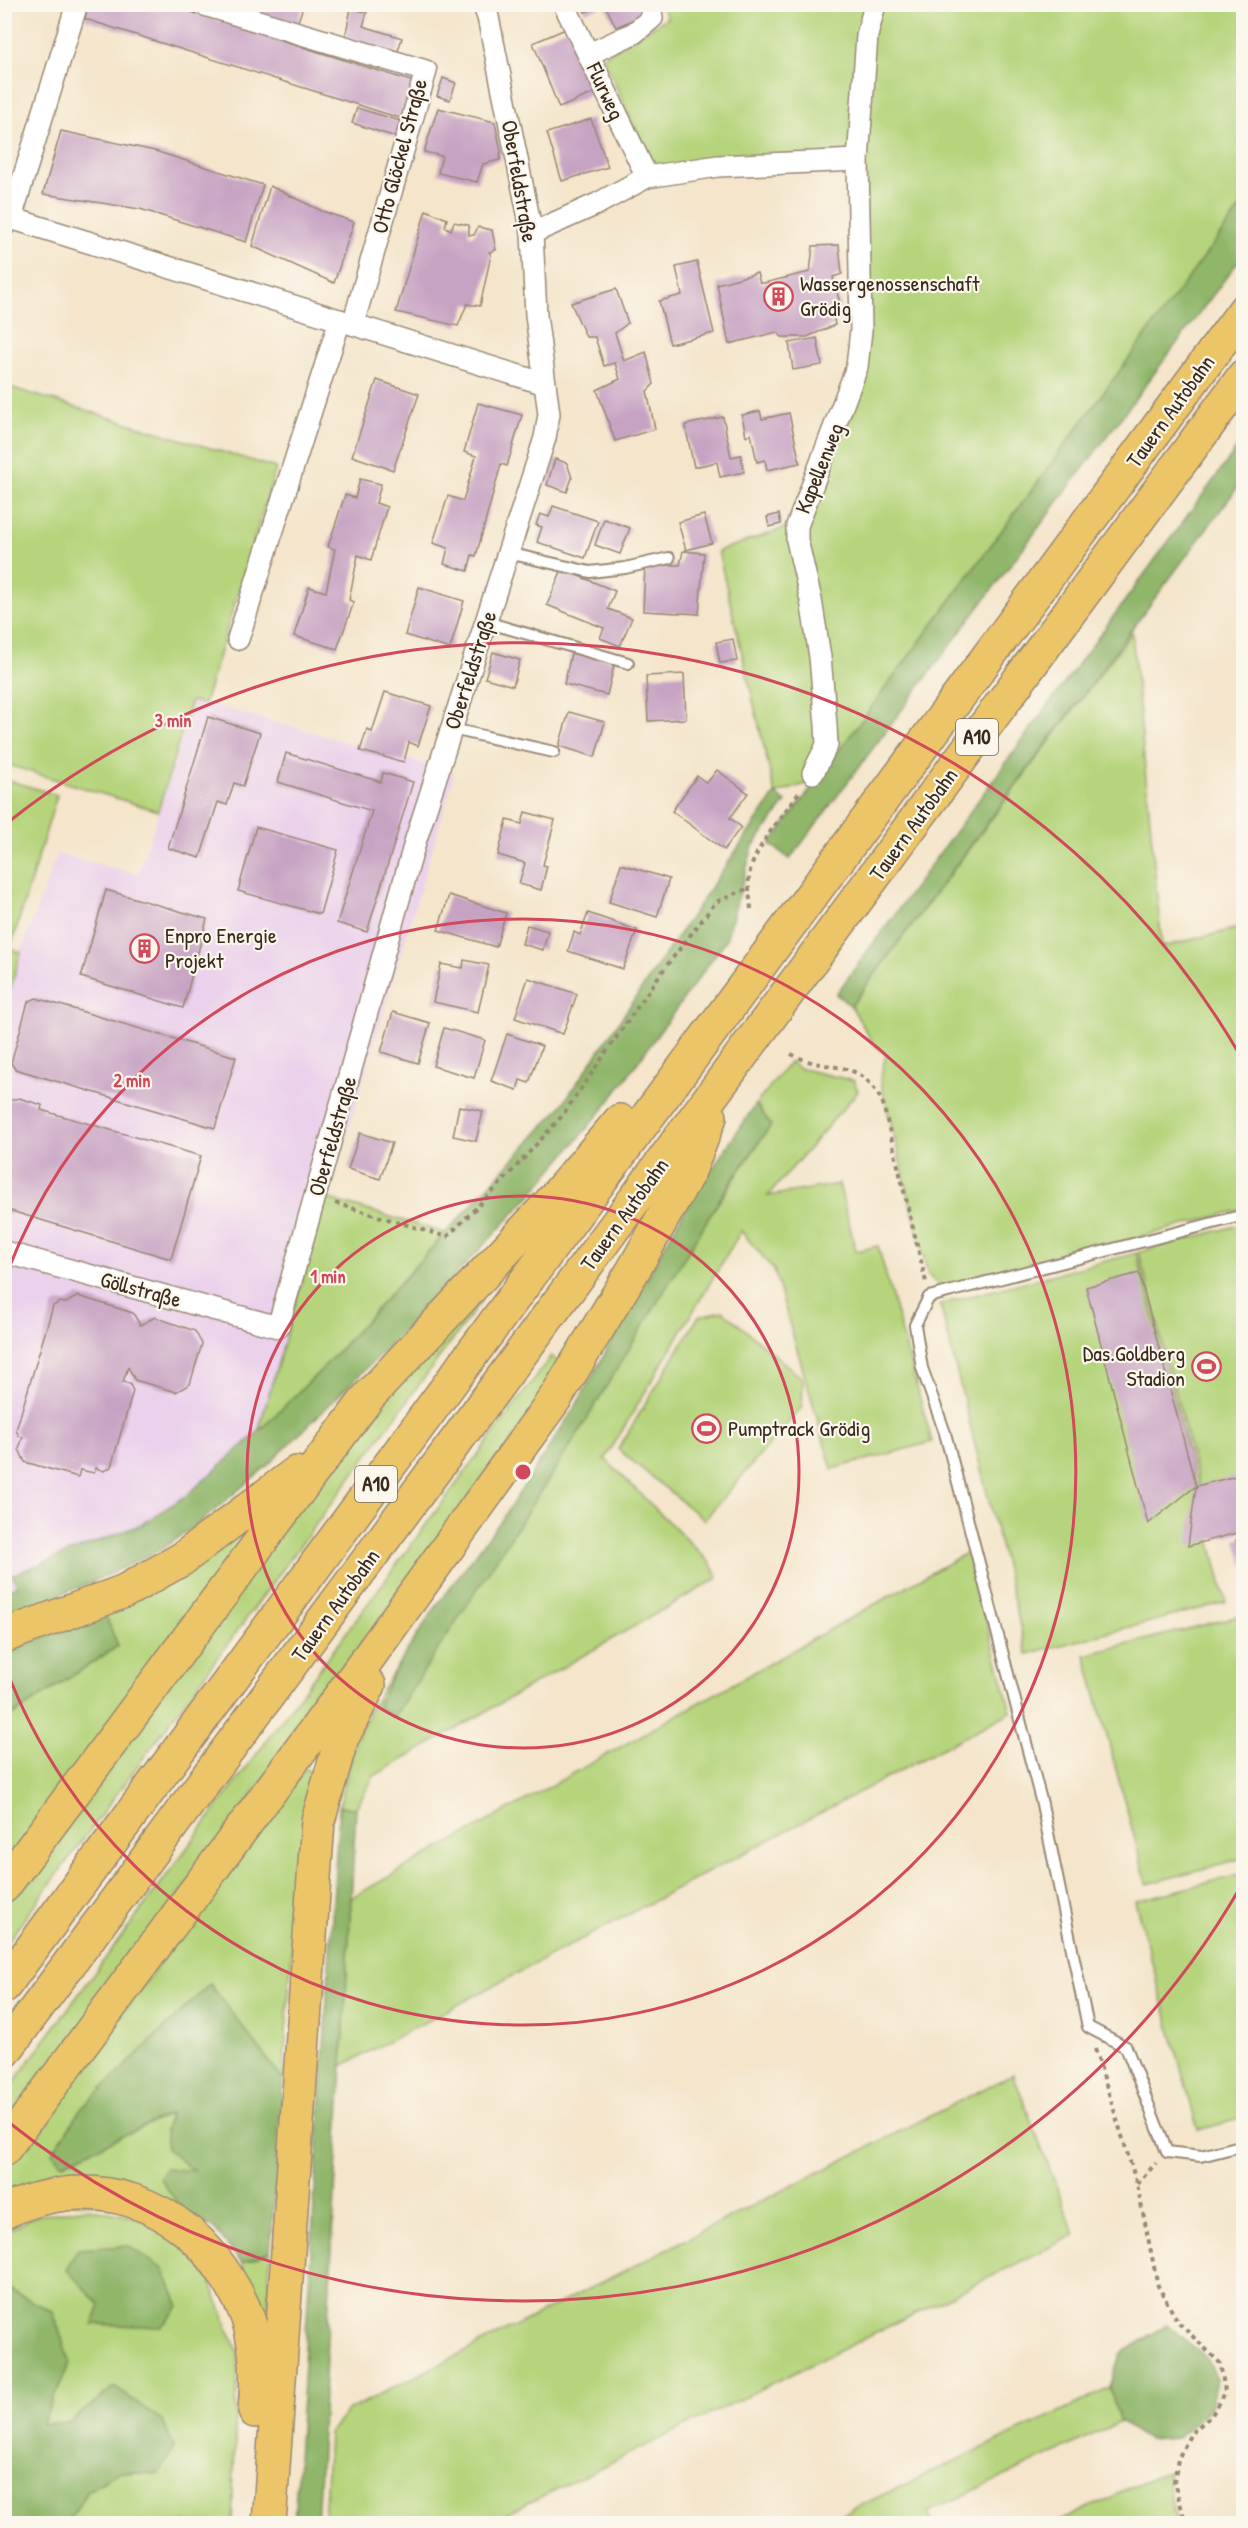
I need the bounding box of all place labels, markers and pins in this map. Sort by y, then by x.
place label: Wassergenossenschaft Grödig [800,268,980,323]
building icon: Wassergenossenschaft Grödig [763,280,795,312]
place label: Enpro Energie Projekt [165,920,277,975]
building icon: Enpro Energie Projekt [128,932,160,964]
place label: Das.Goldberg Stadion [1083,1338,1185,1393]
sports icon: Das.Goldberg Stadion [1190,1350,1222,1382]
sports icon: Pumptrack Grödig [691,1412,723,1444]
place label: Pumptrack Grödig [728,1413,870,1443]
centre of rings [513,1462,533,1482]

